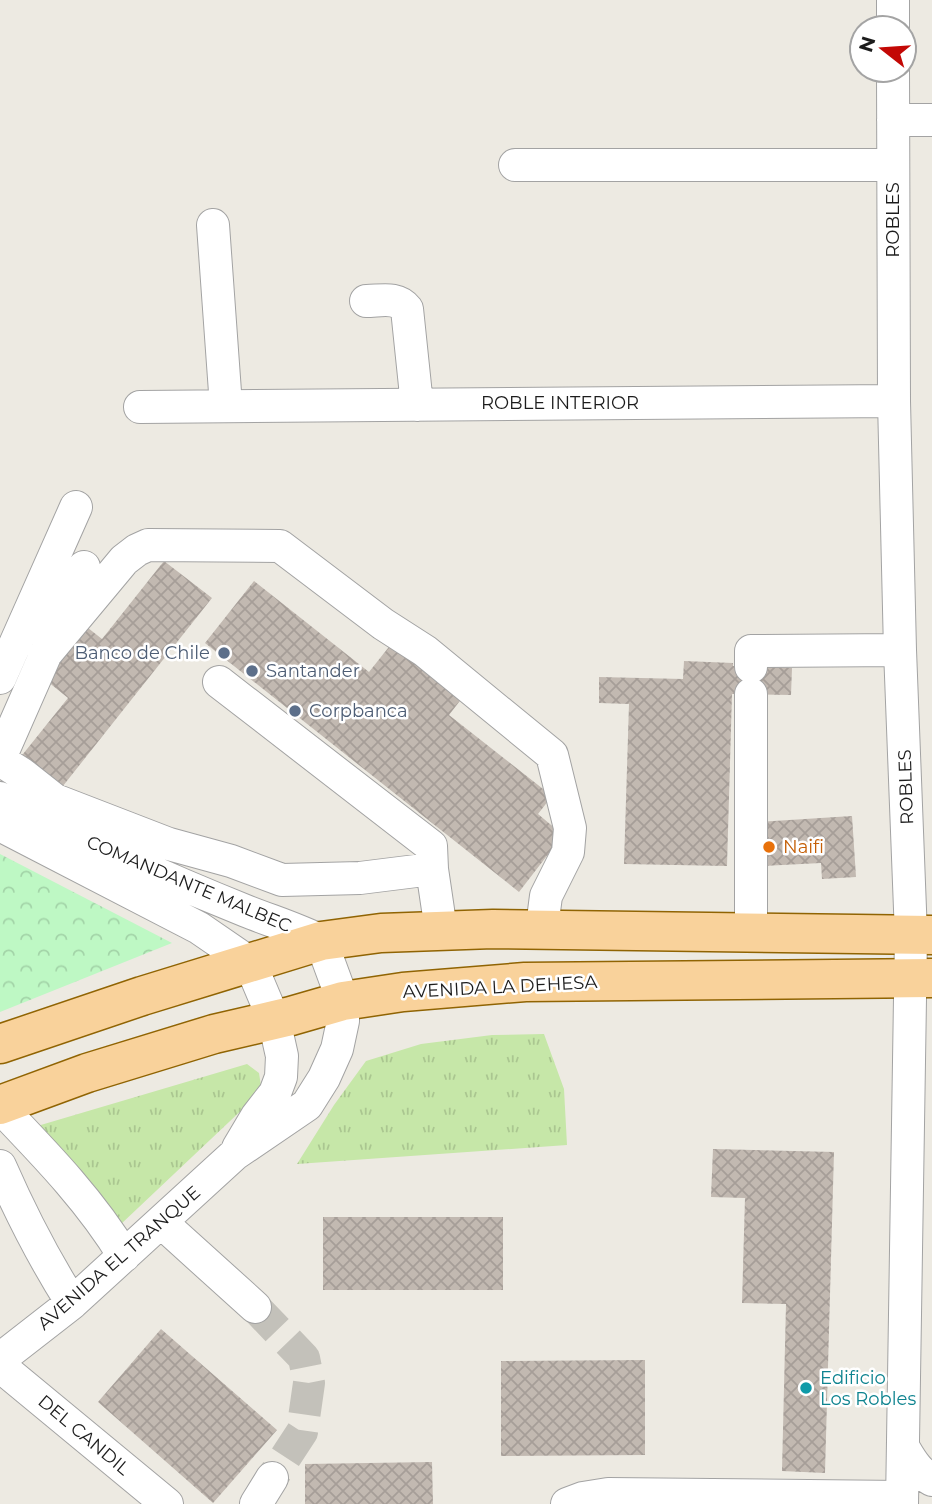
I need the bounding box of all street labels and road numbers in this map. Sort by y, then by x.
street label: ROBLES [882,182,904,258]
street label: ROBLE INTERIOR [481,392,639,414]
street label: ROBLES [894,749,918,825]
street label: COMANDANTE MALBEC [83,831,295,937]
street label: AVENIDA LA DEHESA [402,971,598,1003]
street label: AVENIDA EL TRANQUE [33,1181,205,1335]
street label: DEL CANDIL [34,1390,135,1480]

